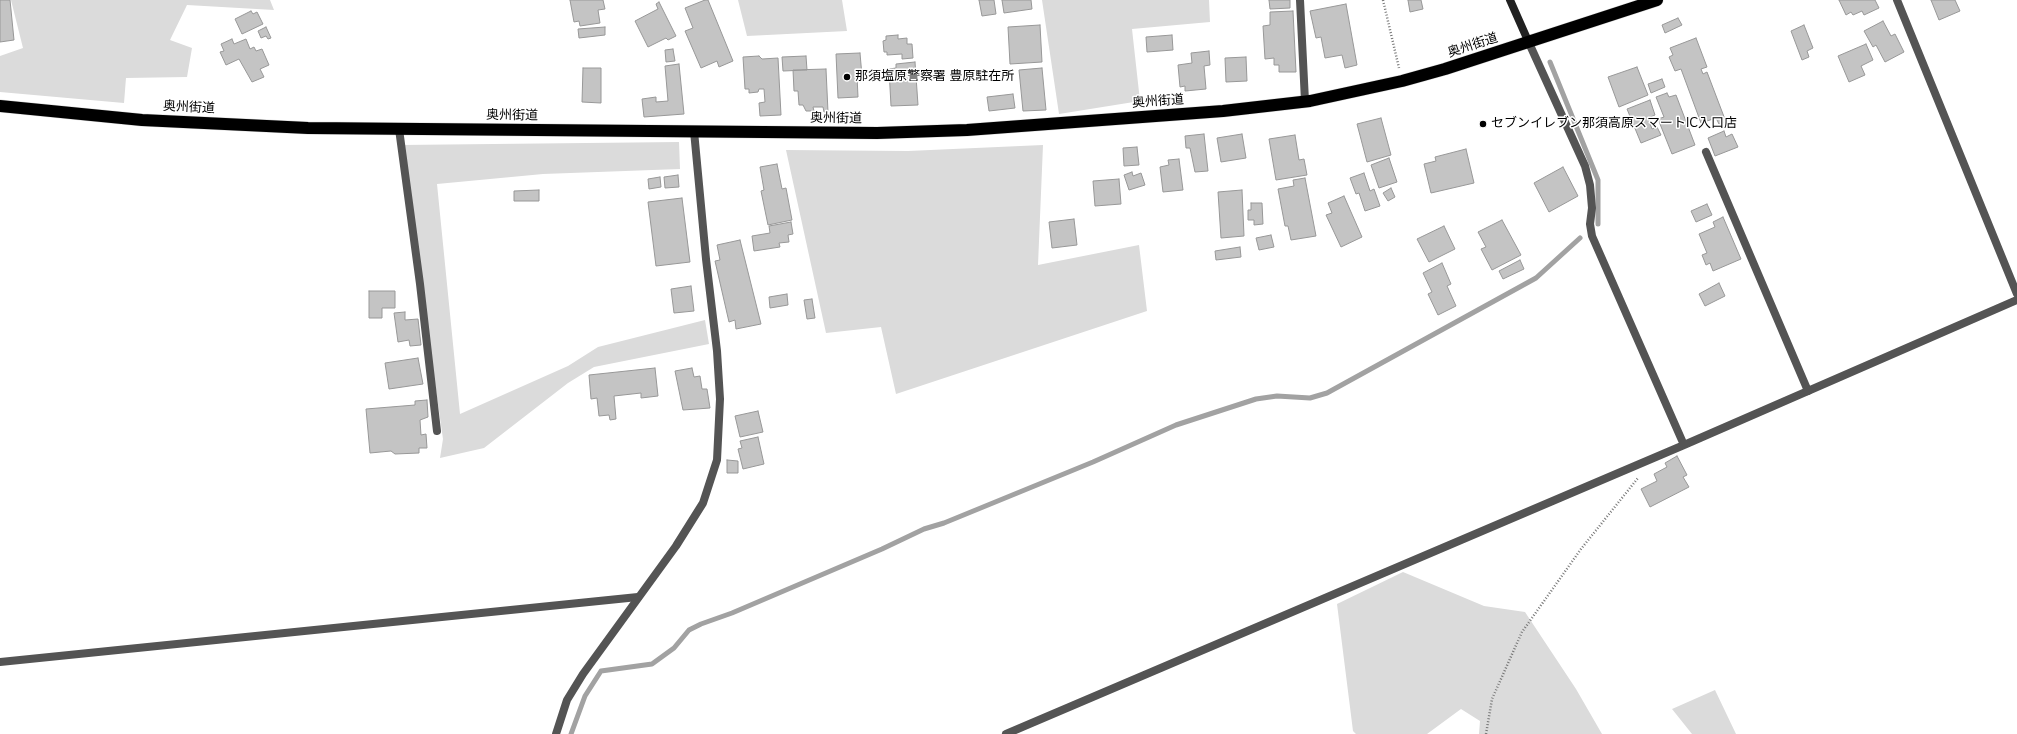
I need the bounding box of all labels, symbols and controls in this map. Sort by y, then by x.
street label: 奥州街道 [1446,31,1500,61]
place label: 那須塩原警察署 豊原駐在所 [855,69,1014,85]
marker: 那須塩原警察署 豊原駐在所 [842,72,852,82]
street label: 奥州街道 [1132,92,1184,112]
street label: 奥州街道 [163,99,215,117]
street label: 奥州街道 [486,108,538,124]
street label: 奥州街道 [810,111,862,127]
place label: セブンイレブン那須高原スマートIC入口店 [1491,116,1737,132]
marker: セブンイレブン那須高原スマートIC入口店 [1478,119,1488,129]

